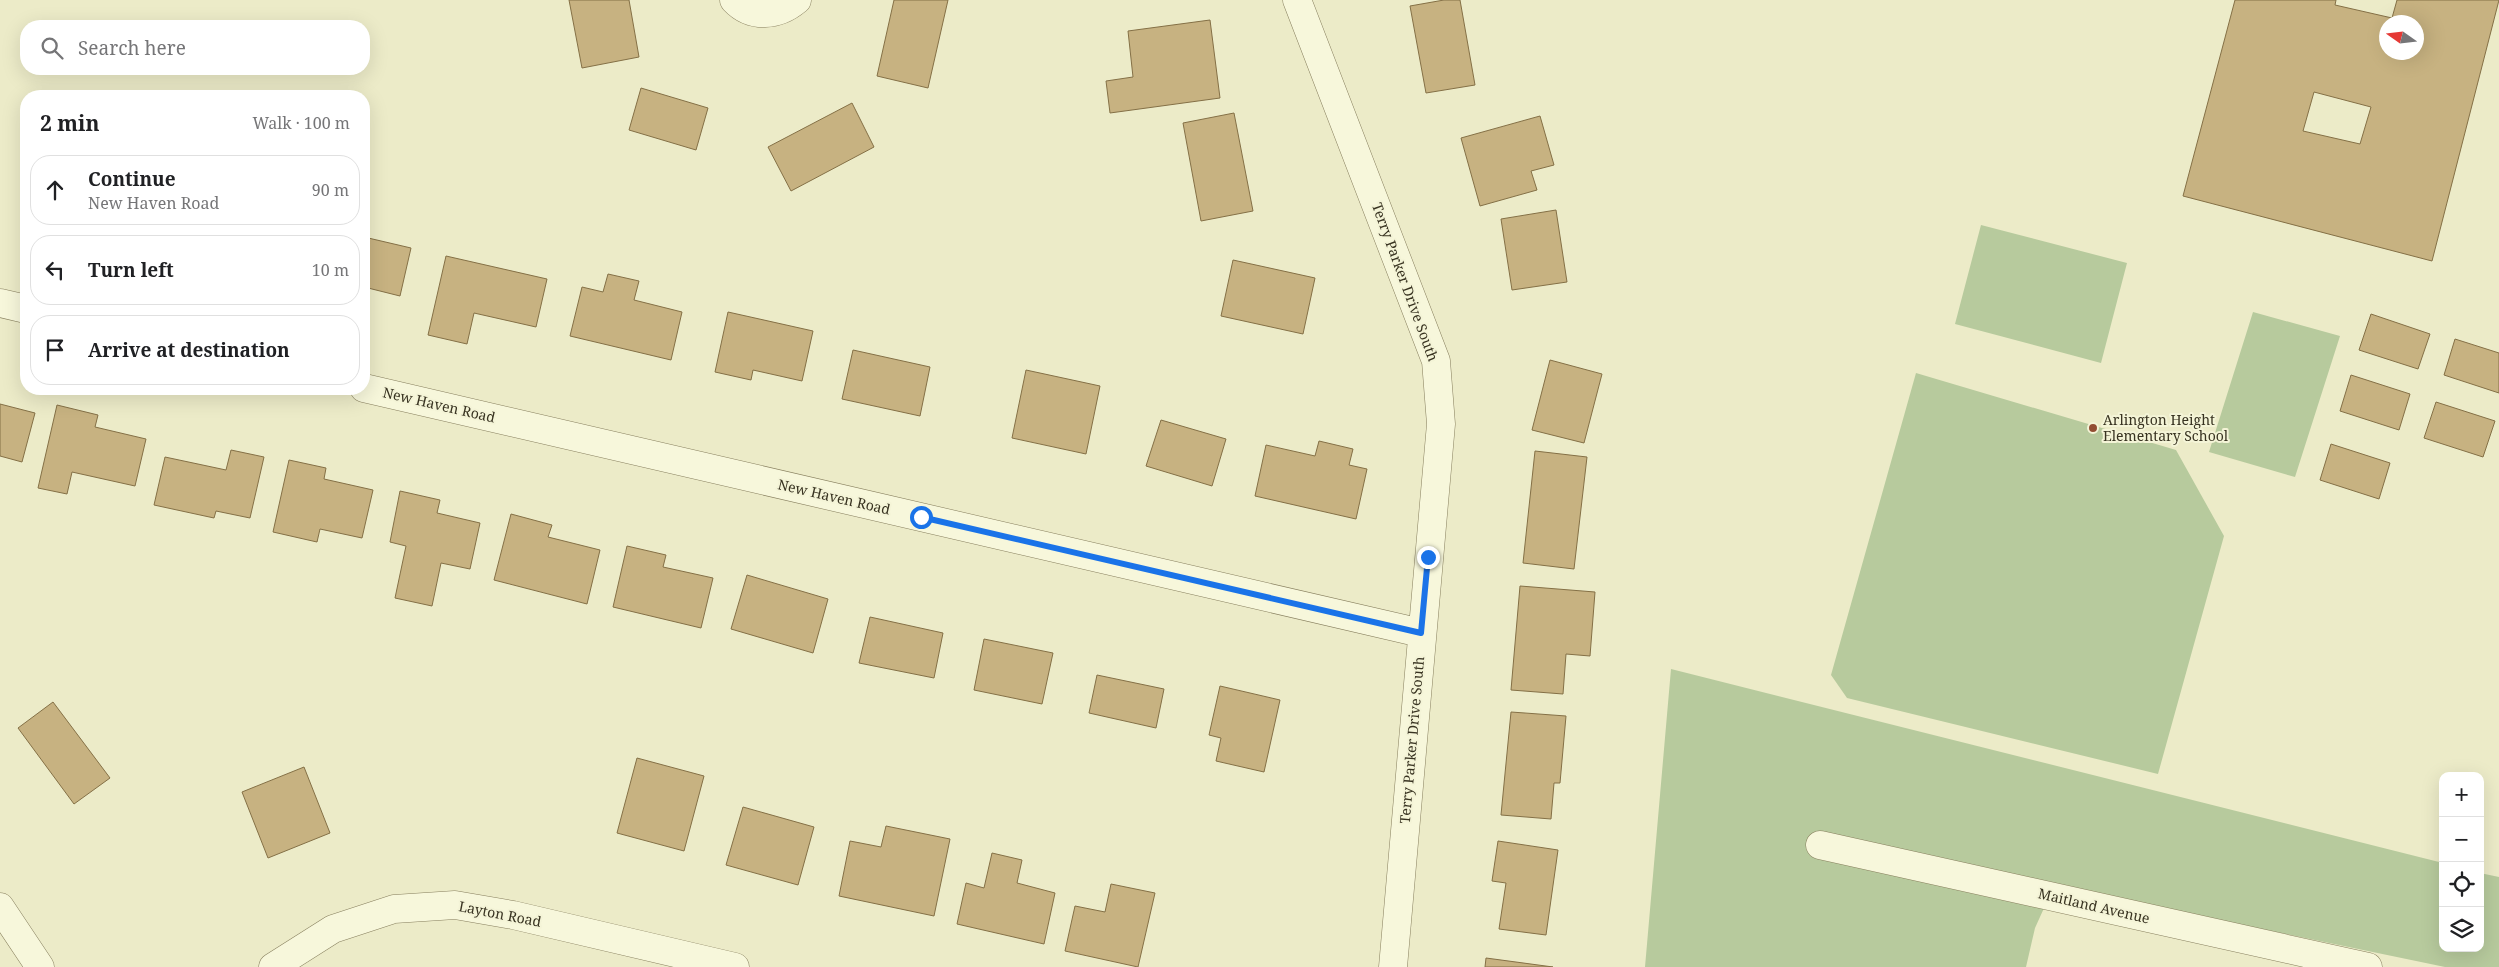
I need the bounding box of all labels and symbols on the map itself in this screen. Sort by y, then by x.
north arrow [2379,15,2424,60]
street label: Terry Parker Drive South [1368,200,1443,364]
street label: New Haven Road [381,382,498,427]
place label: Arlington Height Elementary School [2103,410,2229,445]
marker: Arlington Height Elementary School [2087,422,2099,434]
street label: New Haven Road [776,474,893,519]
route start [910,506,933,529]
route end [1417,546,1440,569]
street label: Terry Parker Drive South [1395,656,1428,824]
street label: Maitland Avenue [2036,883,2152,928]
street label: Layton Road [457,896,543,931]

